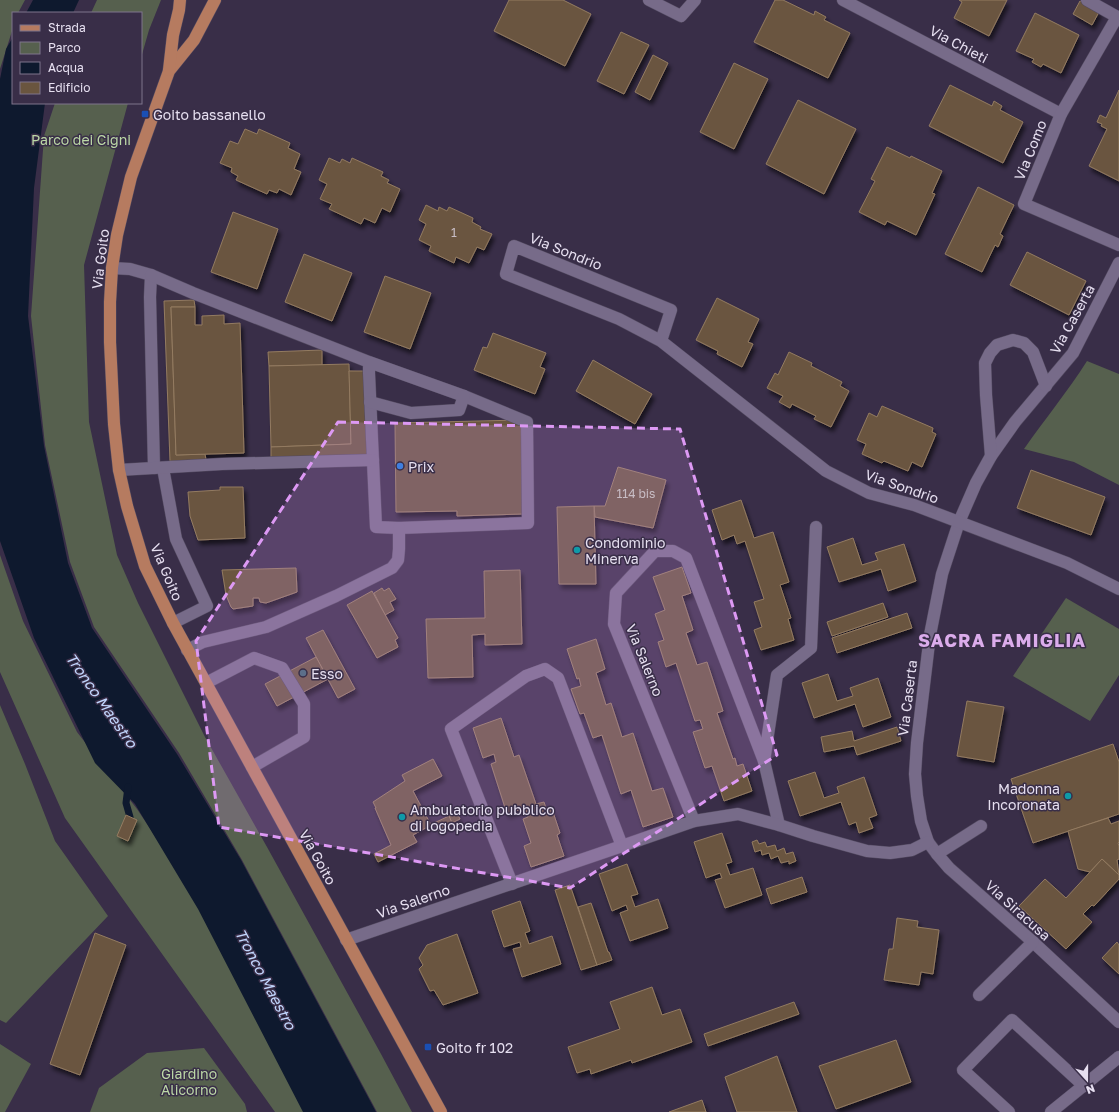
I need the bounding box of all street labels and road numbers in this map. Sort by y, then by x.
street label: Via Chieti [927,21,991,67]
street label: Via Como [1010,117,1050,183]
street label: Via Goito [88,228,112,290]
street label: Via Sondrio [527,229,605,273]
street label: Via Caserta [1046,281,1098,357]
street label: Via Sondrio [863,465,941,507]
street label: Via Goito [147,541,187,603]
street label: Via Salerno [623,621,667,699]
street label: Via Caserta [894,659,920,737]
street label: Via Goito [296,826,340,888]
street label: Via Siracusa [982,876,1054,944]
street label: Via Salerno [374,881,452,921]

